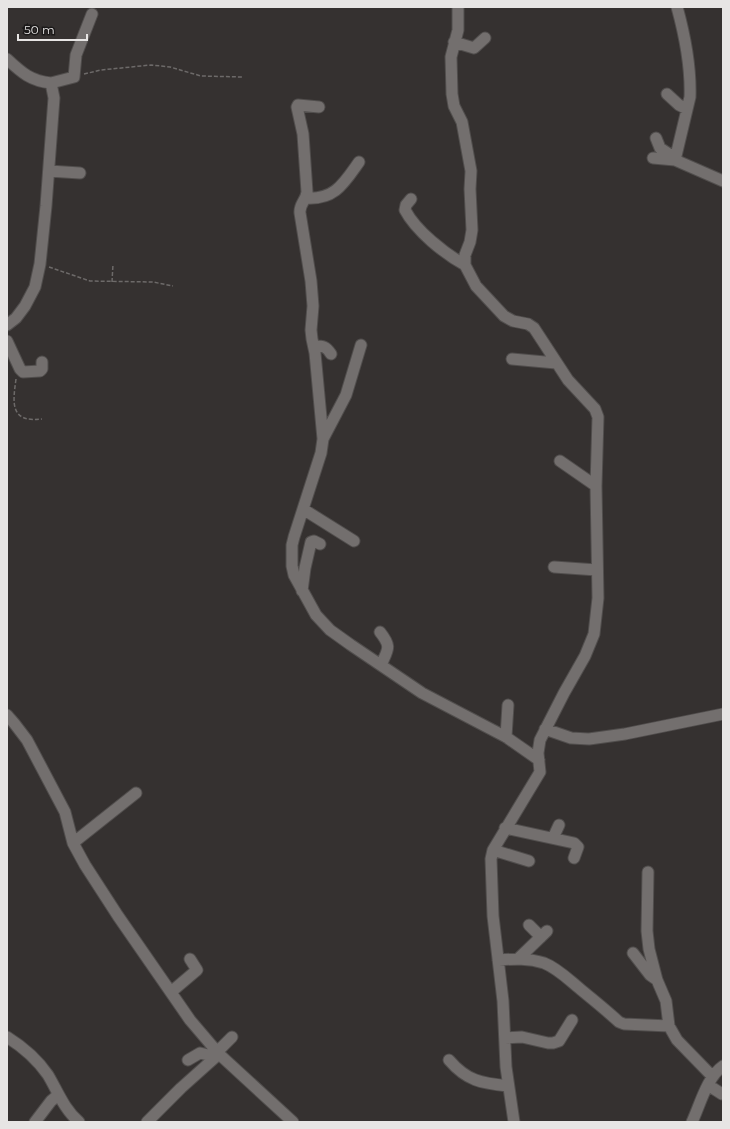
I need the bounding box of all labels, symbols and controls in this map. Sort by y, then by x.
scale bar [18,16,87,42]
text: 50 m [24,22,55,37]

